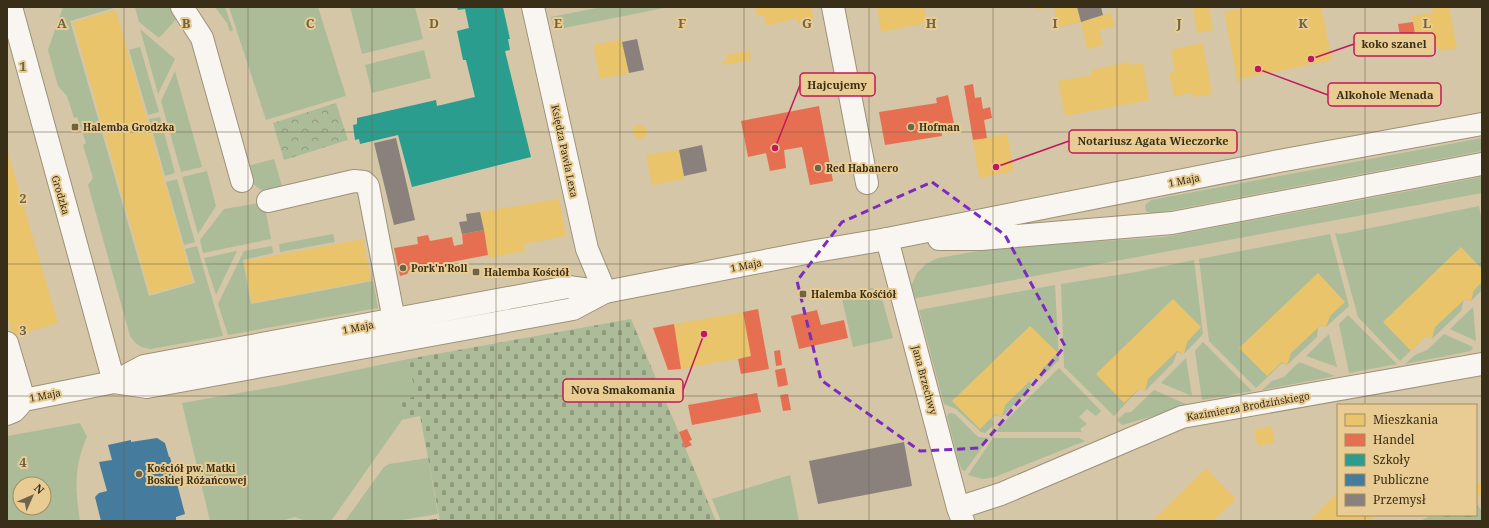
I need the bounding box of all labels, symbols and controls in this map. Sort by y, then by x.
text: A [57,14,67,32]
text: B [182,14,191,32]
text: C [306,14,315,32]
text: D [429,14,439,32]
text: E [554,14,563,32]
text: F [678,14,686,32]
text: G [802,14,812,32]
text: H [926,14,937,32]
text: I [1052,14,1058,32]
text: J [1175,14,1182,32]
text: K [1298,14,1308,32]
text: L [1423,14,1432,32]
callout: koko szanel [1354,33,1435,56]
text: koko szanel [1361,36,1427,51]
text: 1 [19,57,27,75]
callout: Hajcujemy [800,73,875,96]
text: Hajcujemy [807,77,867,92]
callout: Alkohole Menada [1328,83,1441,106]
text: Alkohole Menada [1336,87,1434,102]
street label: Księdza Pawła Lexa [548,103,582,199]
place label: Halemba Grodzka [83,120,175,134]
place label: Hofman [919,120,960,134]
marker: Halemba Grodzka [70,122,80,132]
marker: Hofman [906,122,916,132]
callout: Notariusz Agata Wieczorke [1069,130,1237,153]
text: Notariusz Agata Wieczorke [1077,133,1229,148]
place label: Red Habanero [826,161,898,175]
marker: Red Habanero [813,163,823,173]
street label: 1 Maja [1167,170,1201,190]
street label: Grodzka [49,174,73,217]
text: 2 [19,189,27,207]
street label: 1 Maja [729,255,763,275]
place label: Pork'n'Roll [411,261,468,275]
marker: Pork'n'Roll [398,263,408,273]
place label: Halemba Kościół [484,265,569,279]
marker: Halemba Kościół [471,267,481,277]
place label: Halemba Kośćiół [811,287,896,301]
marker: Halemba Kośćiół [798,289,808,299]
street label: 1 Maja [341,317,375,337]
text: 3 [19,321,27,339]
street label: Jana Brzechwy [909,343,941,416]
callout: Nova Smakomania [563,379,683,402]
text: Nova Smakomania [571,382,675,397]
street label: 1 Maja [28,385,62,405]
street label: Kazimierza Brodzińskiego [1185,388,1311,424]
legend [1337,404,1477,516]
text: Mieszkania [1373,411,1438,428]
text: Handel [1373,431,1415,448]
text: Szkoły [1373,451,1410,468]
text: 4 [19,453,27,471]
place label: Kościół pw. Matki Boskiej Różańcowej [147,461,247,487]
marker: Kościół pw. Matki Boskiej Różańcowej [134,469,144,479]
text: Publiczne [1373,471,1429,488]
north arrow [12,476,52,516]
text: N [31,480,48,497]
text: Przemysł [1373,491,1426,508]

